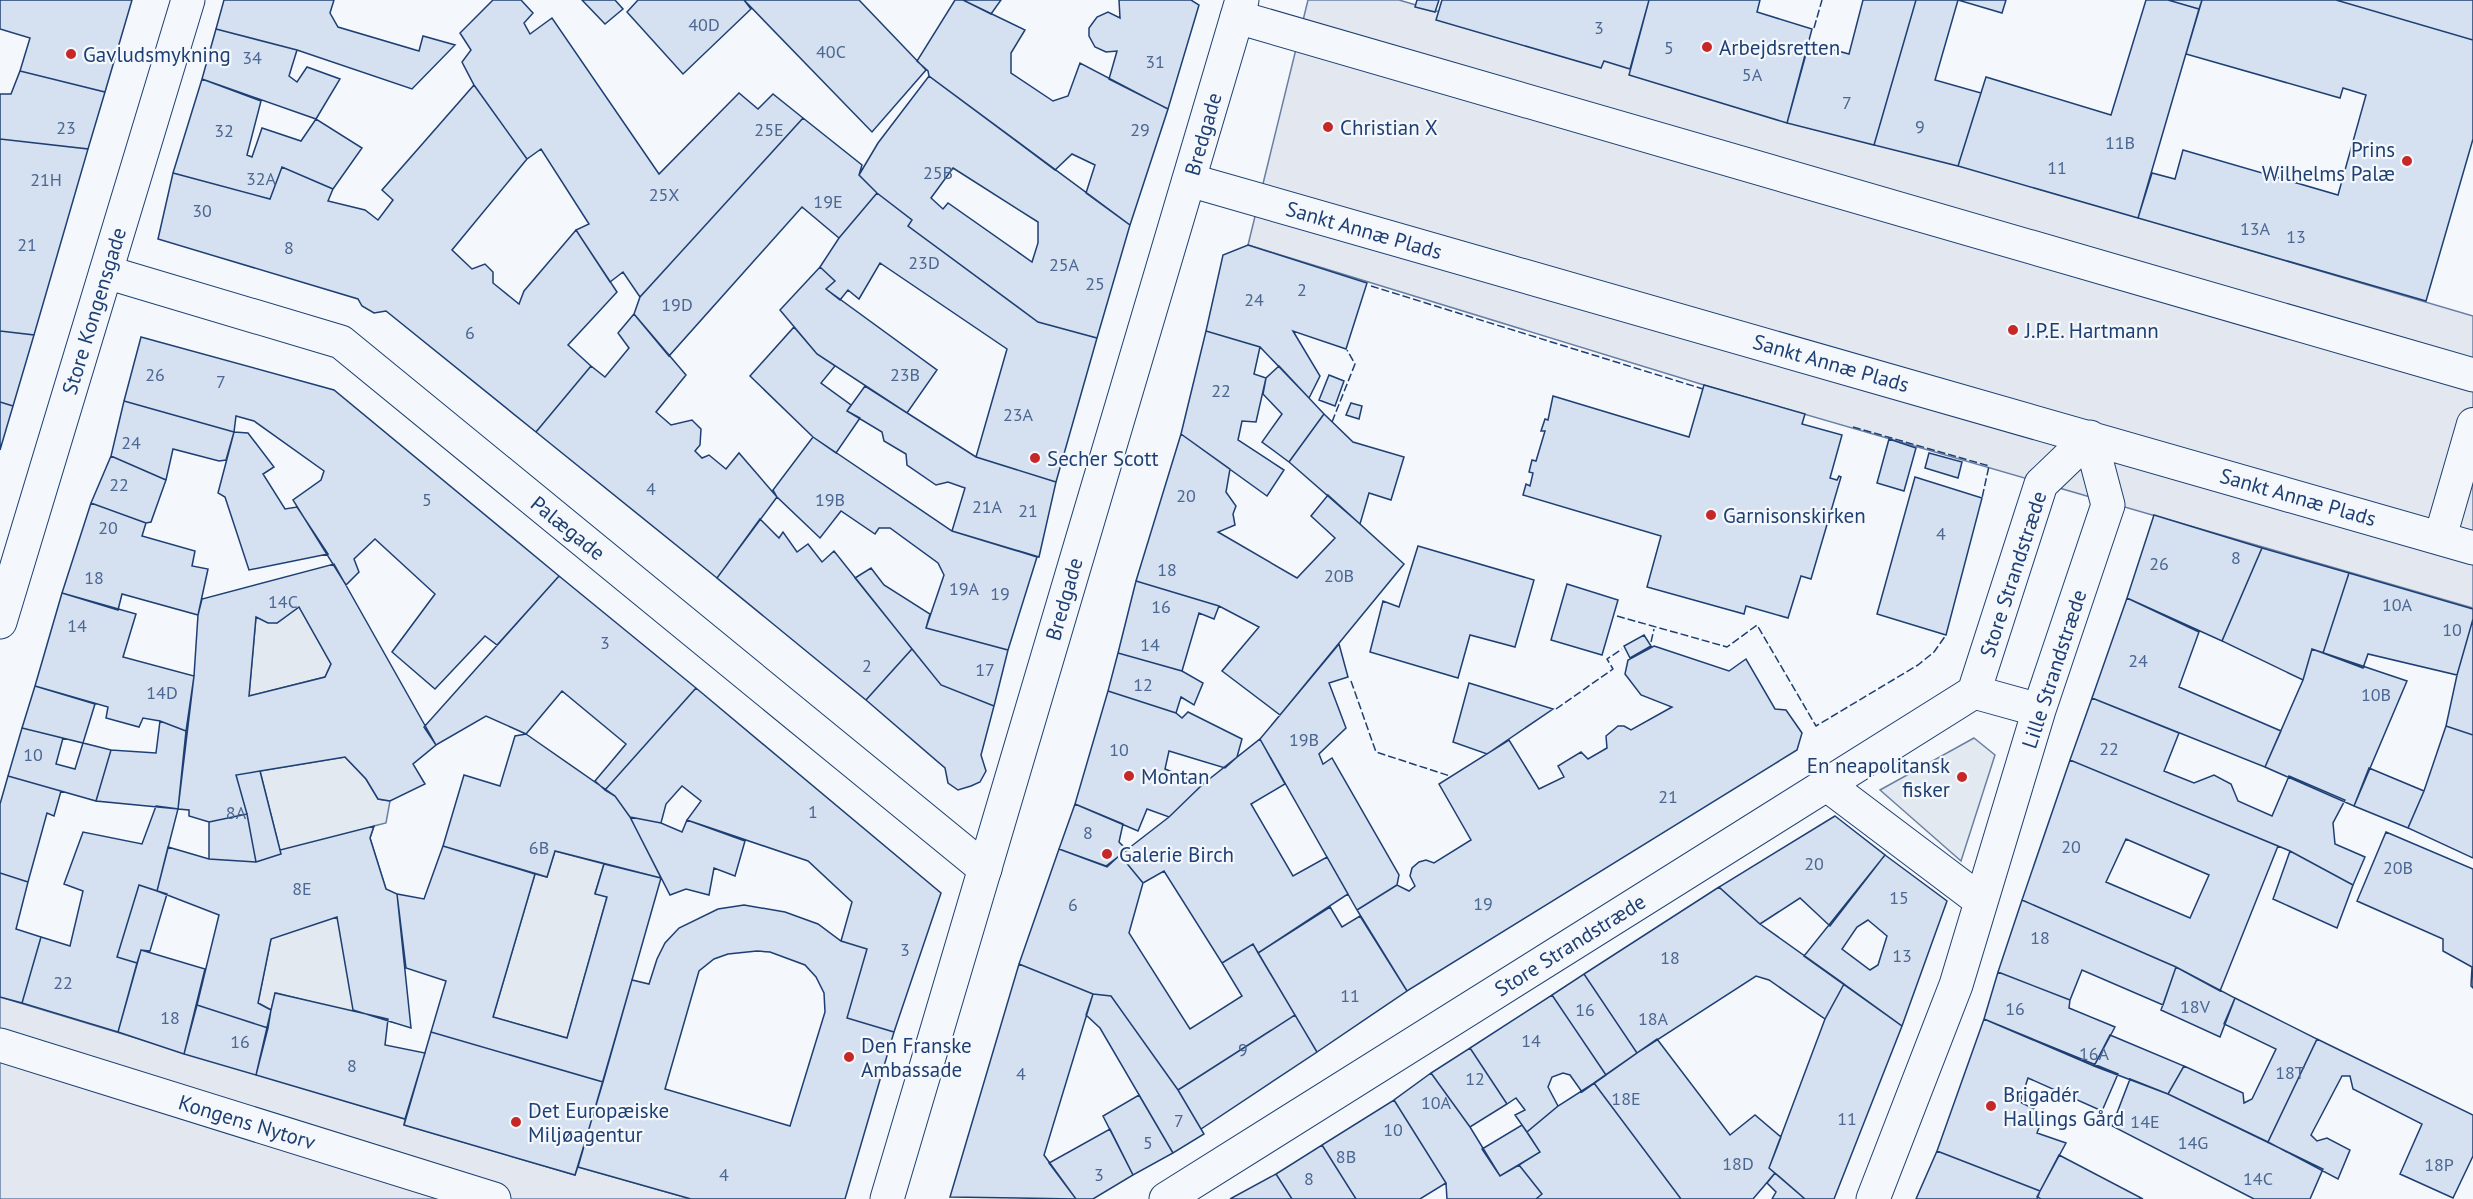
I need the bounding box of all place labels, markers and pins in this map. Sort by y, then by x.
place label: Arbejdsretten [1719,34,1840,61]
marker: Arbejdsretten [1700,40,1714,54]
place label: Gavludsmykning [83,41,231,68]
marker: Gavludsmykning [64,47,78,61]
place label: Christian X [1340,114,1438,141]
marker: Christian X [1321,120,1335,134]
place label: Prins Wilhelms Palæ [2262,136,2395,187]
marker: Prins Wilhelms Palæ [2400,154,2414,168]
place label: J.P.E. Hartmann [2024,317,2159,344]
marker: J.P.E. Hartmann [2006,323,2020,337]
place label: Secher Scott [1047,445,1159,472]
marker: Secher Scott [1028,451,1042,465]
place label: Garnisonskirken [1723,502,1866,529]
marker: Garnisonskirken [1704,508,1718,522]
place label: En neapolitansk fisker [1807,752,1950,803]
place label: Montan [1141,763,1209,790]
marker: Montan [1122,769,1136,783]
marker: En neapolitansk fisker [1955,770,1969,784]
place label: Galerie Birch [1119,841,1234,868]
marker: Galerie Birch [1100,847,1114,861]
place label: Den Franske Ambassade [861,1032,972,1083]
marker: Den Franske Ambassade [842,1050,856,1064]
place label: Brigadér Hallings Gård [2003,1081,2124,1132]
place label: Det Europæiske Miljøagentur [528,1097,669,1148]
marker: Brigadér Hallings Gård [1984,1099,1998,1113]
marker: Det Europæiske Miljøagentur [509,1115,523,1129]

